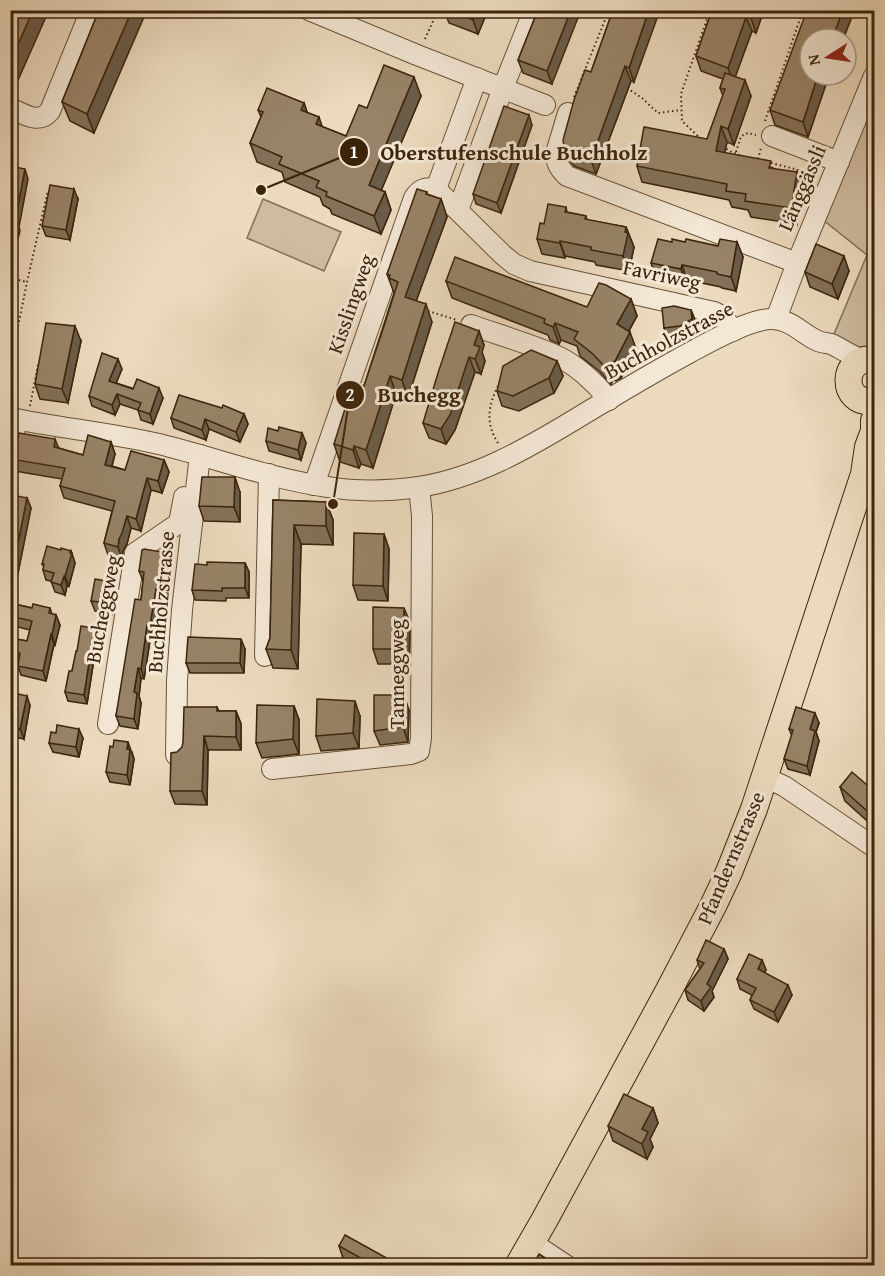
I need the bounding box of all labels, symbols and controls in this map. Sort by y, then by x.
north arrow [798,27,858,87]
text: N [800,52,826,68]
callout: Oberstufenschule Buchholz [339,132,660,172]
text: Oberstufenschule Buchholz [380,136,648,168]
text: 1 [349,138,359,165]
street label: Länggässli [769,140,834,236]
street label: Kisslingweg [319,249,382,358]
street label: Favriweg [620,251,704,298]
street label: Buchholzstrasse [599,292,739,387]
callout: Buchegg [335,375,472,415]
text: Buchegg [377,378,461,410]
text: 2 [345,381,355,408]
street label: Buchholzstrasse [139,530,182,674]
street label: Bucheggweg [77,552,128,666]
street label: Tanneggweg [381,618,412,729]
street label: Pfandernstrasse [689,786,773,929]

